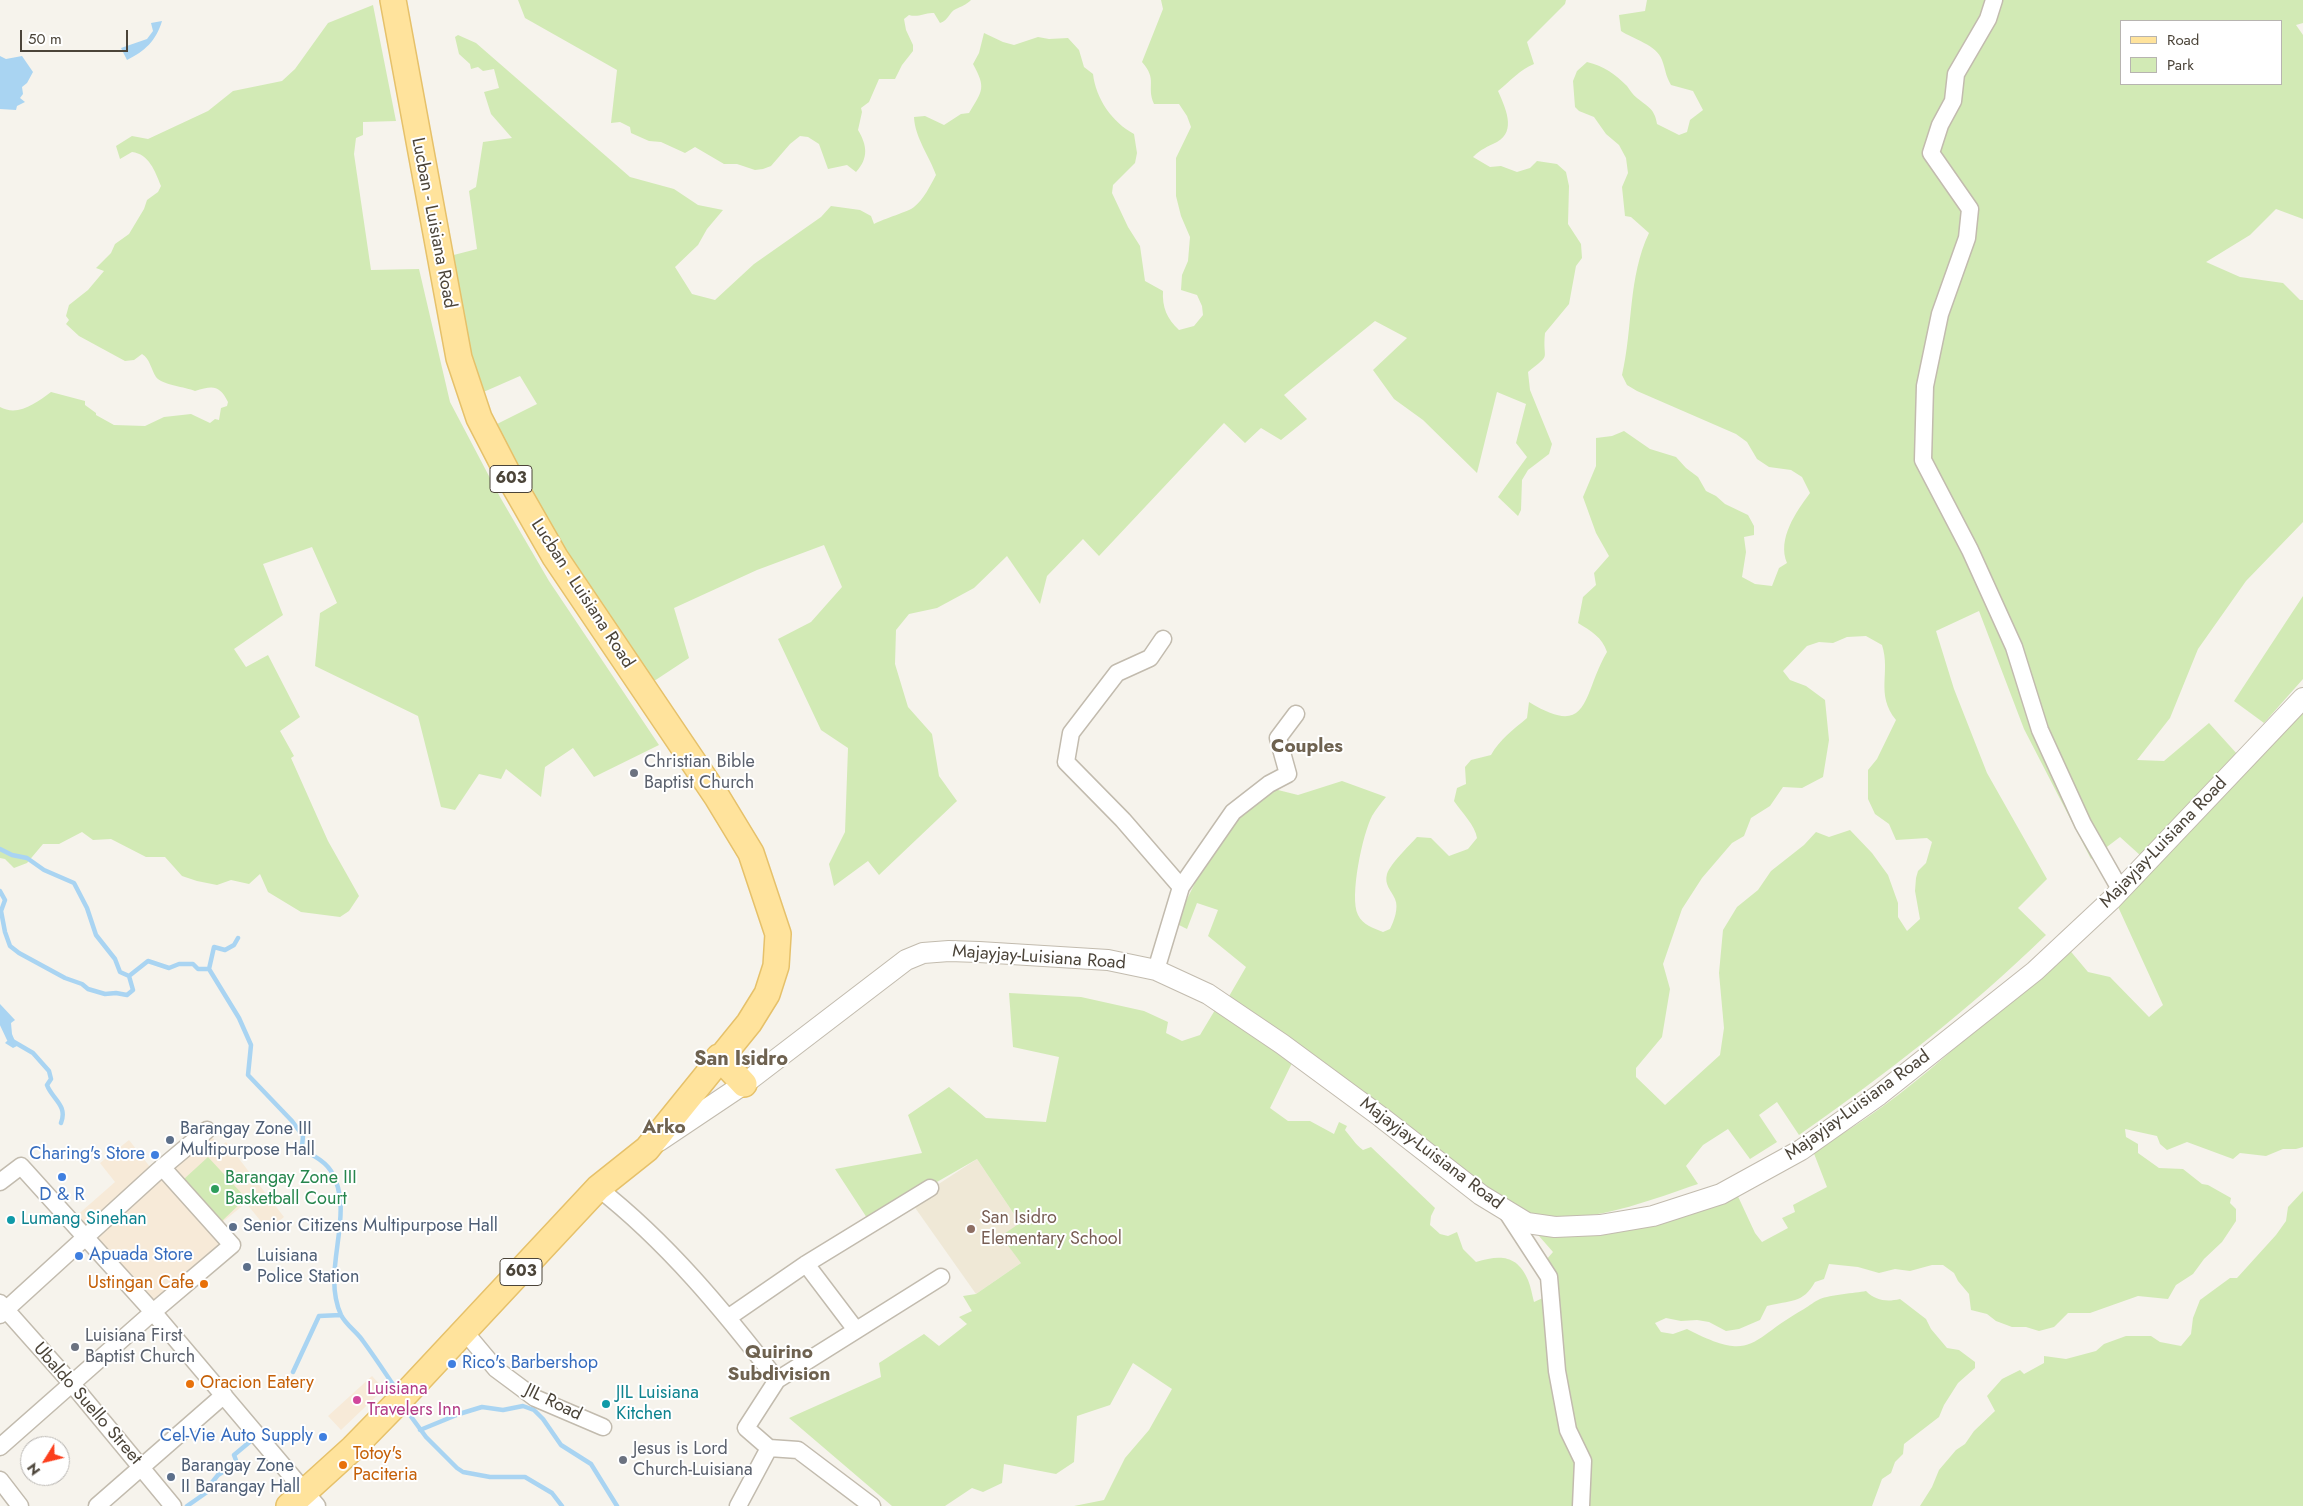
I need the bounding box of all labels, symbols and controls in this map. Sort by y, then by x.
scale bar [22,20,130,52]
legend [2120,20,2283,85]
text: 50 m [28,28,62,50]
text: Road [2167,29,2199,51]
text: Park [2167,54,2194,76]
street label: Lucban - Luisiana Road [406,136,460,310]
road number: 603 [490,466,532,492]
street label: Lucban - Luisiana Road [526,515,638,673]
district label: Couples [1271,736,1343,758]
place label: Christian Bible Baptist Church [644,752,755,794]
marker: Christian Bible Baptist Church [628,767,640,779]
street label: Majayjay-Luisiana Road [2096,773,2232,913]
street label: Majayjay-Luisiana Road [952,941,1126,975]
street label: Majayjay-Luisiana Road [1781,1046,1935,1166]
district label: San Isidro [694,1048,788,1072]
street label: Majayjay-Luisiana Road [1355,1093,1507,1215]
district label: Arko [642,1117,686,1139]
place label: Barangay Zone III Multipurpose Hall [180,1119,315,1162]
marker: Barangay Zone III Multipurpose Hall [164,1134,176,1146]
place label: Charing's Store [29,1144,145,1166]
marker: Charing's Store [149,1149,161,1161]
place label: Barangay Zone III Basketball Court [225,1168,357,1210]
marker: D & R [56,1171,68,1183]
marker: Barangay Zone III Basketball Court [209,1183,221,1195]
place label: D & R [39,1185,85,1207]
place label: San Isidro Elementary School [981,1208,1122,1250]
place label: Lumang Sinehan [21,1209,147,1231]
marker: Lumang Sinehan [5,1214,17,1226]
place label: Senior Citizens Multipurpose Hall [243,1216,498,1238]
marker: Senior Citizens Multipurpose Hall [227,1221,239,1233]
marker: San Isidro Elementary School [965,1223,977,1235]
place label: Apuada Store [89,1245,193,1267]
place label: Luisiana Police Station [257,1246,359,1288]
marker: Apuada Store [73,1250,85,1262]
road number: 603 [500,1258,542,1286]
marker: Luisiana Police Station [241,1261,253,1273]
place label: Ustingan Cafe [88,1273,194,1295]
marker: Ustingan Cafe [198,1278,210,1290]
place label: Luisiana First Baptist Church [85,1326,195,1368]
street label: Ubaldo Suello Street [28,1338,146,1470]
marker: Luisiana First Baptist Church [69,1341,81,1353]
district label: Quirino Subdivision [728,1342,830,1386]
place label: Rico's Barbershop [462,1353,598,1375]
marker: Rico's Barbershop [446,1358,458,1370]
place label: Oracion Eatery [200,1373,314,1395]
marker: Oracion Eatery [184,1378,196,1390]
place label: Luisiana Travelers Inn [367,1379,461,1422]
street label: JIL Road [521,1380,585,1426]
place label: JIL Luisiana Kitchen [616,1383,699,1426]
marker: Luisiana Travelers Inn [351,1394,363,1406]
marker: JIL Luisiana Kitchen [600,1398,612,1410]
place label: Cel-Vie Auto Supply [160,1426,313,1448]
marker: Cel-Vie Auto Supply [317,1431,329,1443]
north arrow [20,1436,70,1486]
place label: Jesus is Lord Church-Luisiana [633,1439,753,1482]
place label: Totoy's Paciteria [353,1444,417,1486]
marker: Jesus is Lord Church-Luisiana [617,1454,629,1466]
place label: Barangay Zone II Barangay Hall [181,1456,300,1498]
text: N [22,1459,45,1480]
marker: Totoy's Paciteria [337,1459,349,1471]
marker: Barangay Zone II Barangay Hall [165,1471,177,1483]

